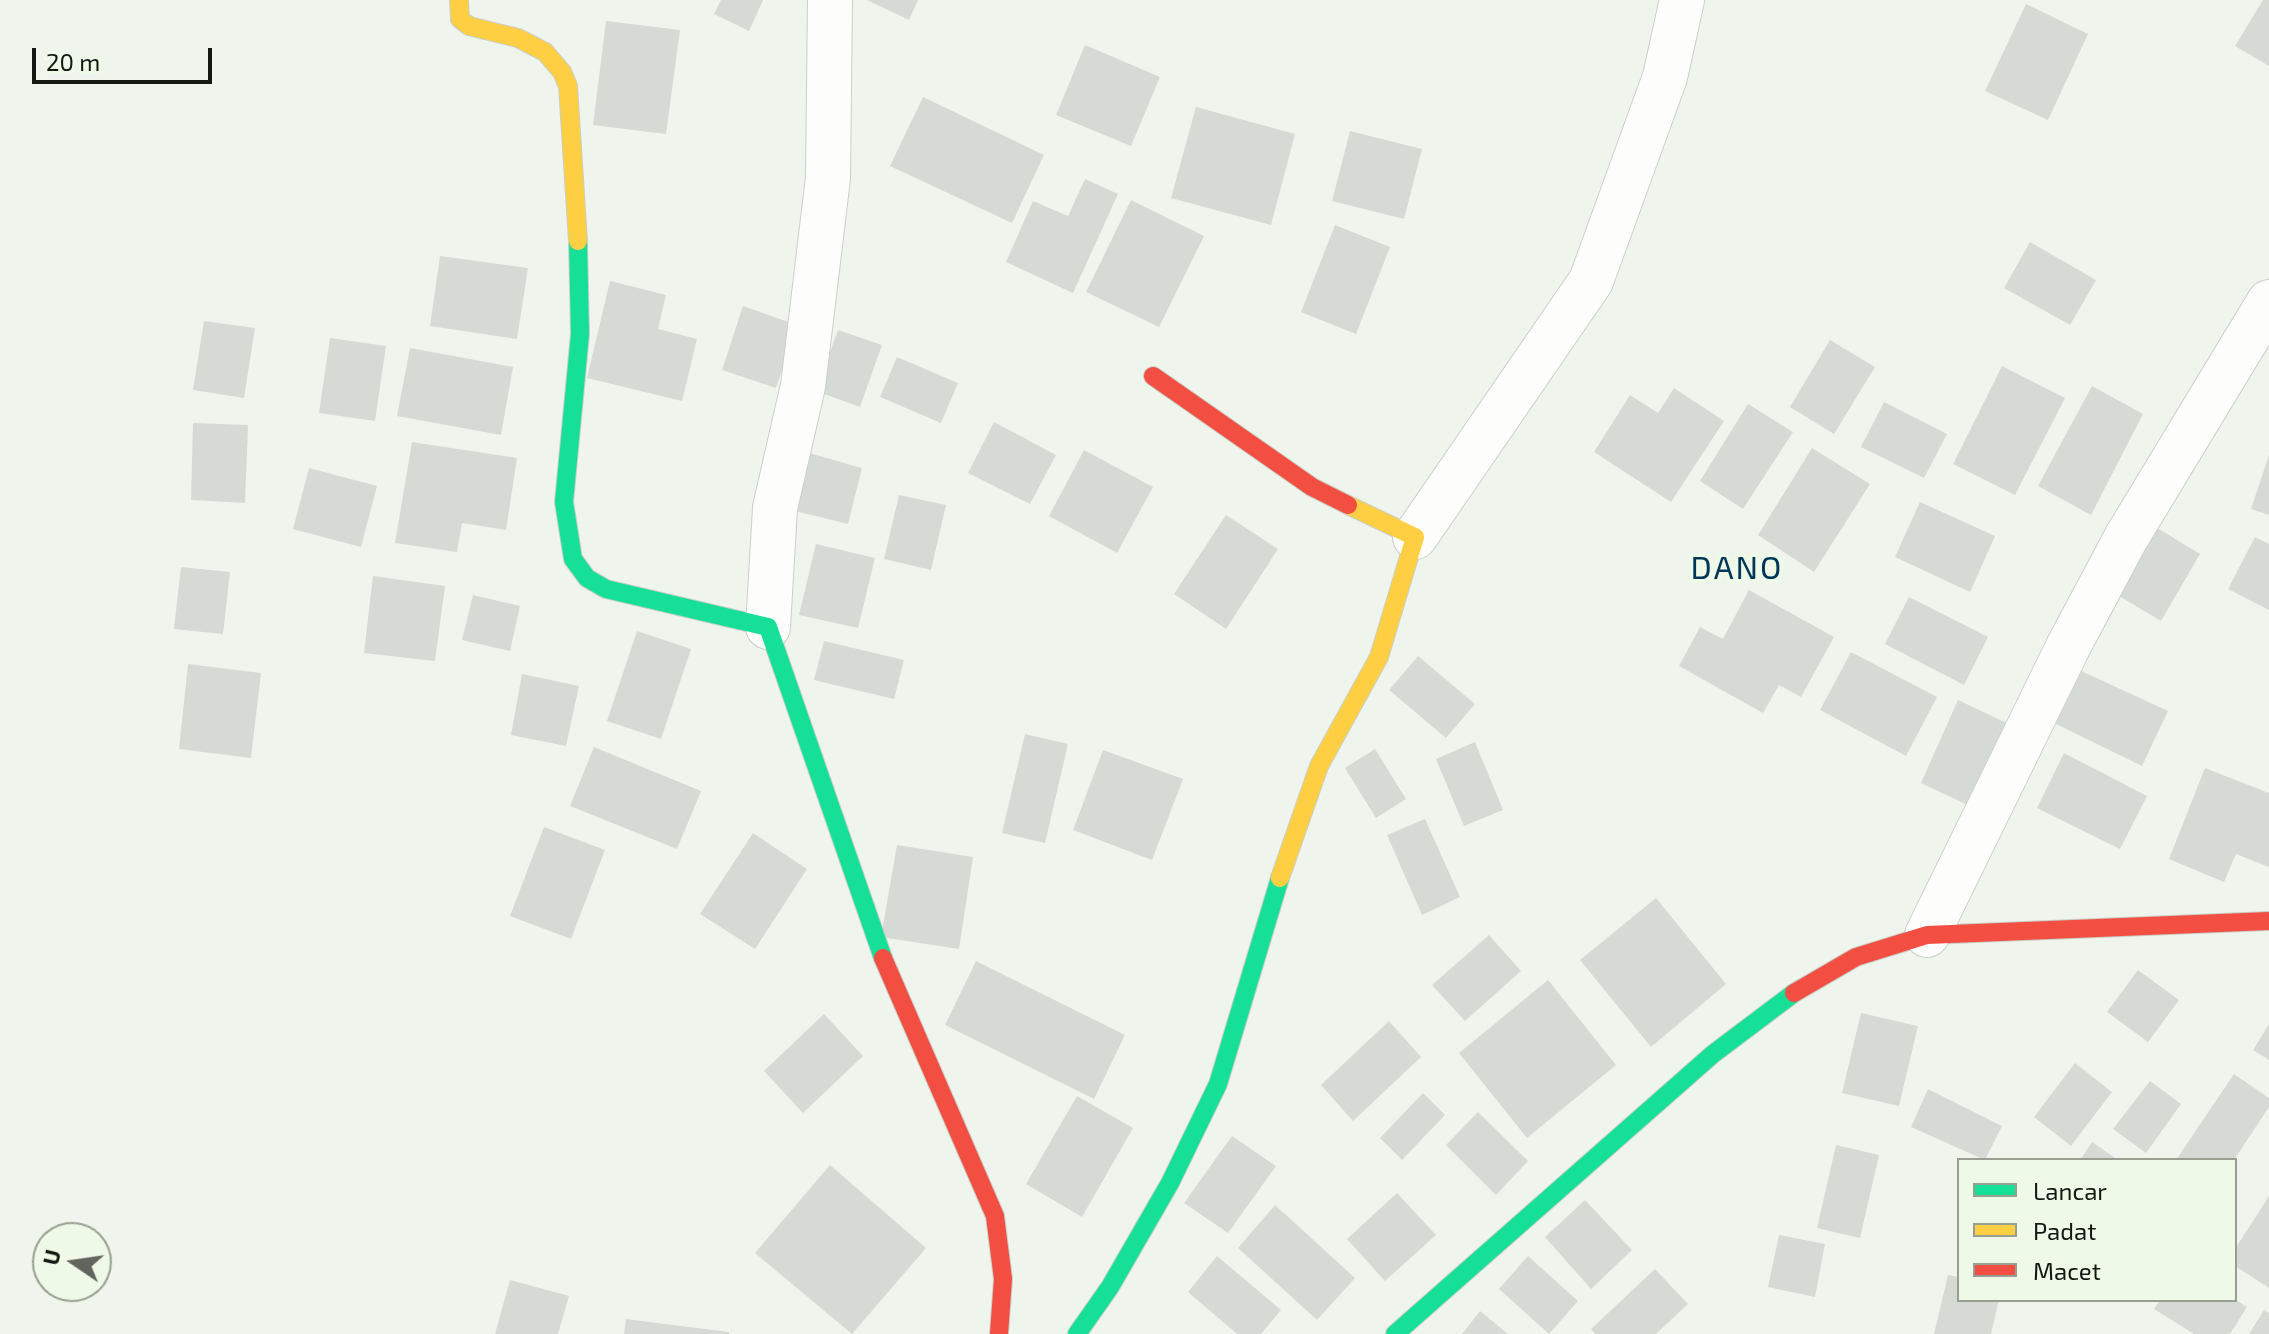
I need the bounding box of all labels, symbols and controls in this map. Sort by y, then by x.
scale bar [36,32,216,82]
text: 20 m [46,47,100,76]
district label: DANO [1691,549,1783,587]
legend [1957,1158,2237,1302]
text: Lancar [2033,1176,2107,1205]
text: Padat [2033,1216,2096,1245]
north arrow [32,1222,112,1302]
text: U [36,1247,65,1267]
text: Macet [2033,1256,2101,1285]

